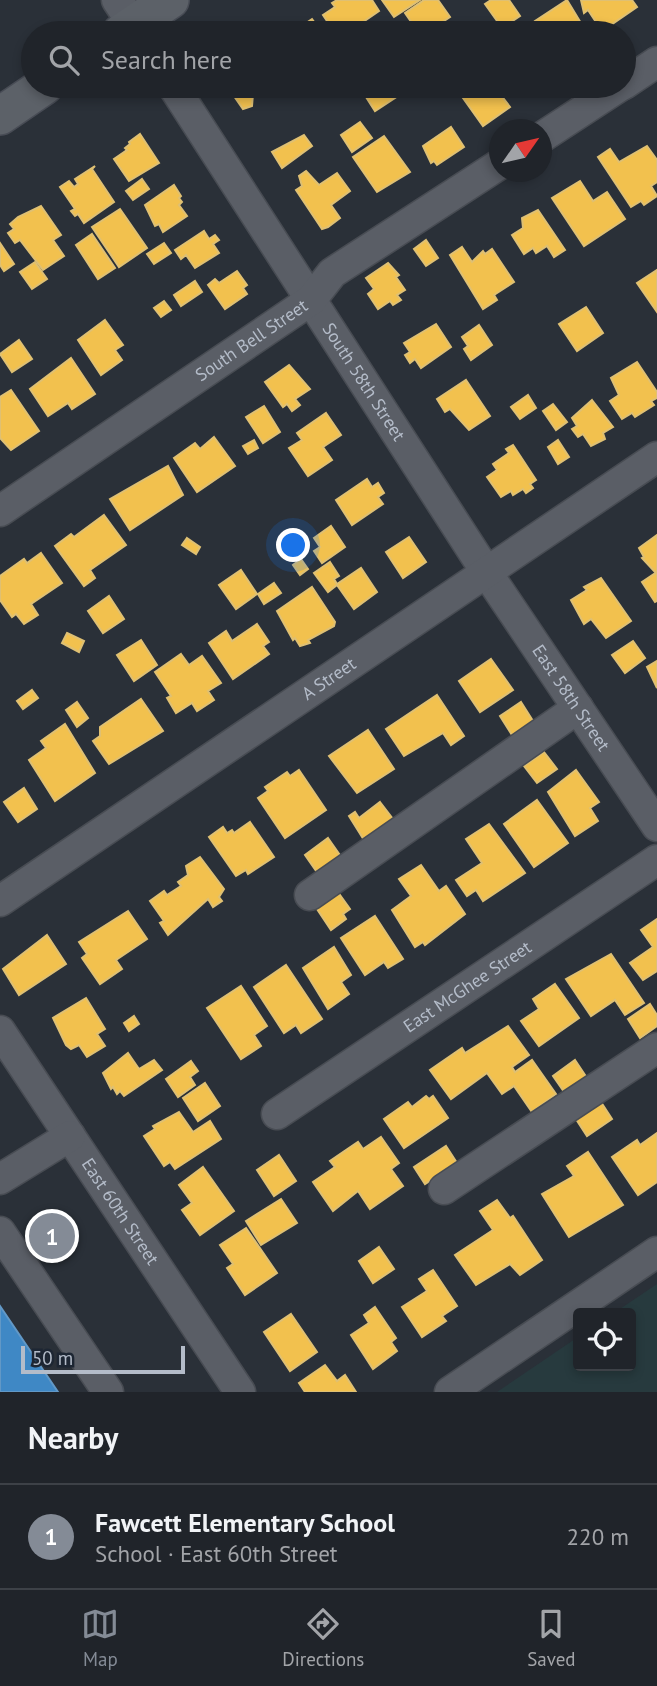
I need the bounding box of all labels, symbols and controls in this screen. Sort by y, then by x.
search box [21,21,636,98]
icon: search [45,41,83,79]
text: Search here [101,43,232,76]
north arrow [489,119,552,182]
street label: South Bell Street [191,294,312,386]
street label: South 58th Street [318,318,411,445]
your location [276,528,310,562]
street label: East 58th Street [527,640,615,755]
street label: A Street [297,652,360,705]
street label: East McGhee Street [399,935,536,1037]
street label: East 60th Street [77,1154,164,1269]
pin: 1 [29,1210,75,1262]
map controls [573,1308,636,1371]
button: locate [573,1308,636,1371]
scale bar [21,1343,186,1375]
text: 50 m [32,1346,73,1370]
text: Nearby [28,1418,118,1457]
text: Fawcett Elementary School [95,1506,395,1539]
text: 1 [44,1522,58,1551]
text: 220 m [567,1522,629,1551]
text: School · East 60th Street [95,1539,338,1568]
tab: Map [81,1605,119,1671]
tab: Directions [282,1605,364,1671]
tab: Saved [527,1605,576,1671]

